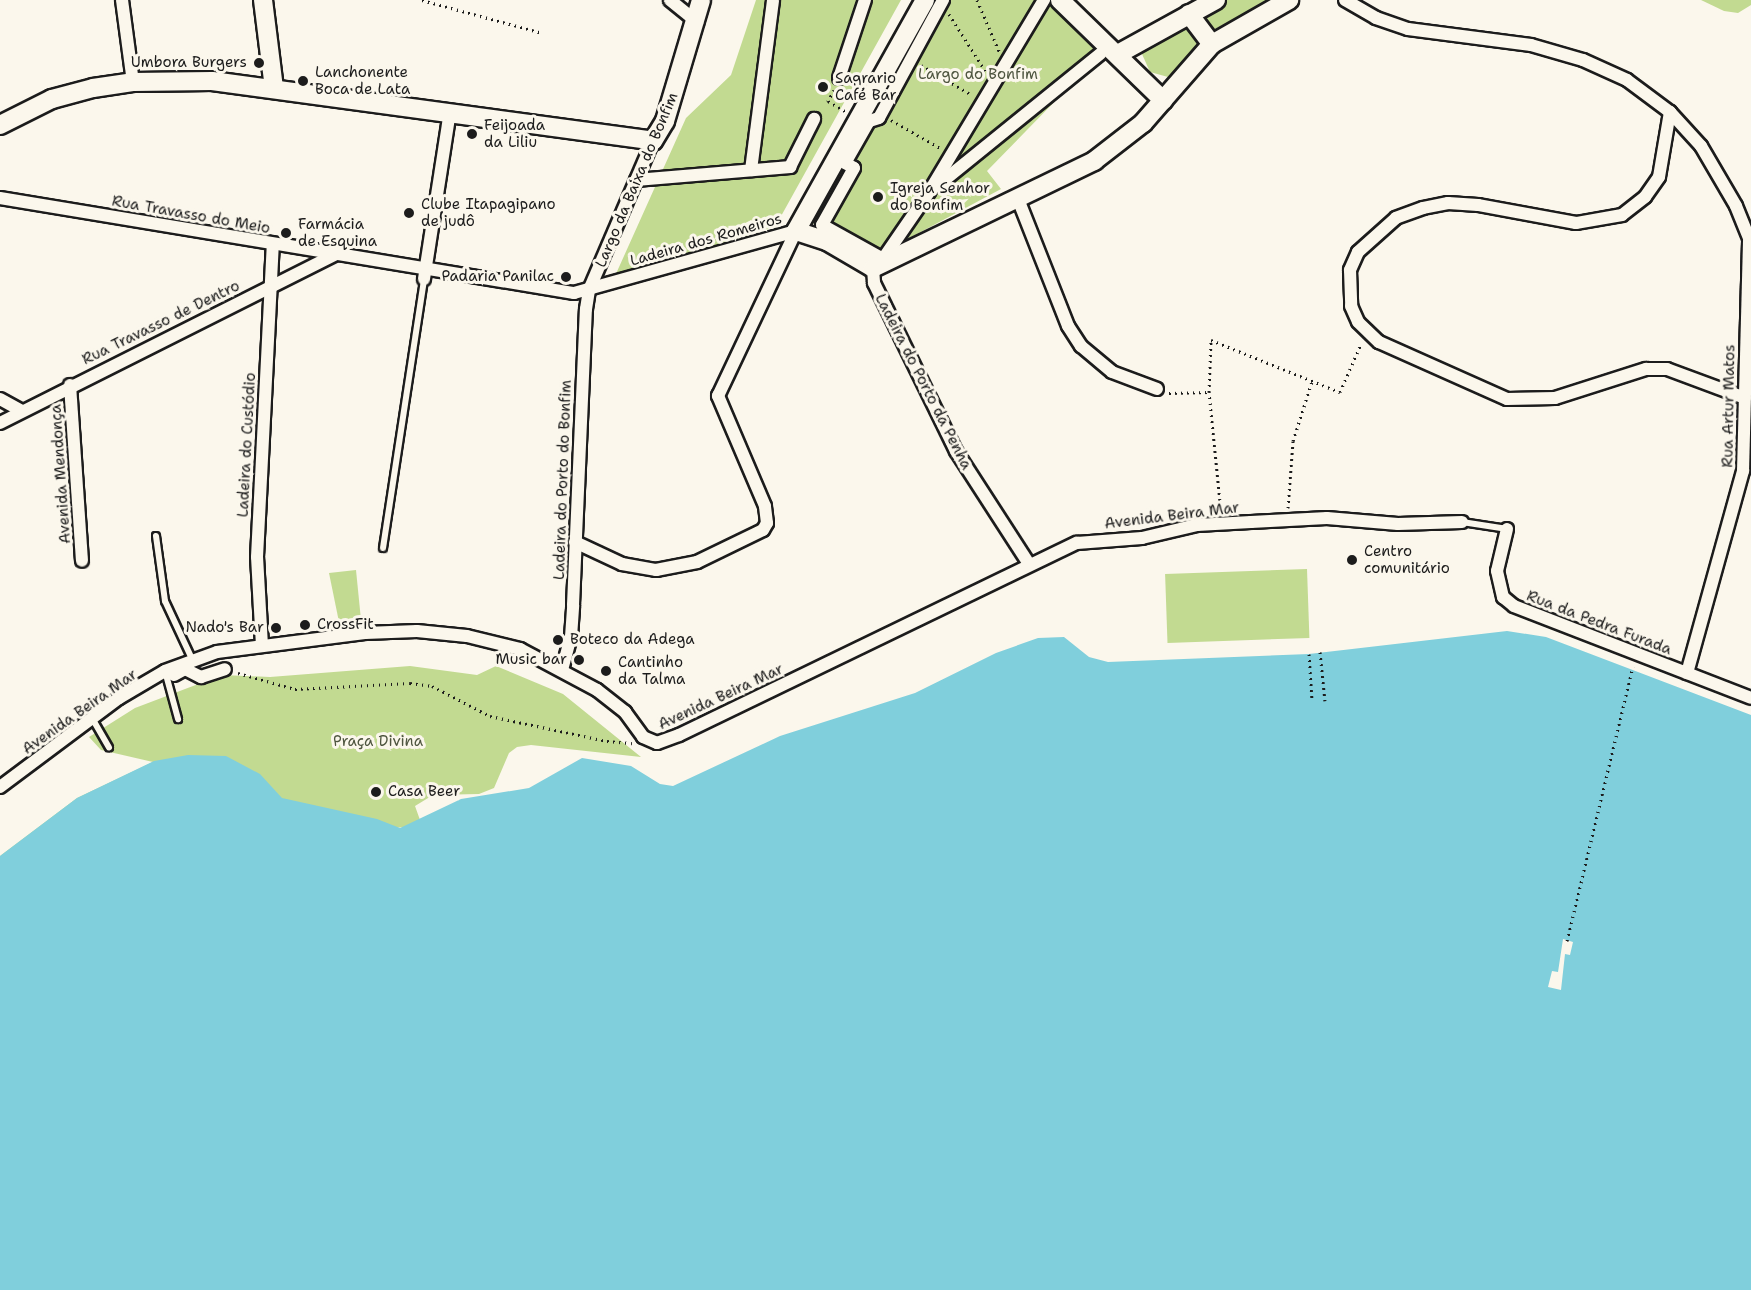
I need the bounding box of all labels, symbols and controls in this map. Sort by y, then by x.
place label: Umbora Burgers [131,54,247,72]
marker: Umbora Burgers [252,56,266,70]
place label: Lanchonente Boca de Lata [315,63,410,98]
park label: Largo do Bonfim [918,66,1038,84]
place label: Sagrario Café Bar [835,69,897,104]
marker: Lanchonente Boca de Lata [296,74,310,88]
marker: Sagrario Café Bar [816,80,830,94]
street label: Largo da Baixa do Bonfim [592,90,682,270]
place label: Feijoada da Liliu [484,116,545,151]
marker: Feijoada da Liliu [465,127,479,141]
place label: Igreja Senhor do Bonfim [890,179,990,214]
marker: Igreja Senhor do Bonfim [871,190,885,204]
street label: Rua Travasso do Meio [110,192,272,238]
place label: Clube Itapagipano de judô [421,195,556,230]
marker: Clube Itapagipano de judô [402,206,416,220]
street label: Ladeira dos Romeiros [628,210,784,270]
place label: Farmácia de Esquina [298,215,377,250]
marker: Farmácia de Esquina [279,226,293,240]
place label: Padaria Panilac [441,268,554,286]
marker: Padaria Panilac [559,270,573,284]
street label: Rua Travasso de Dentro [79,277,243,369]
street label: Ladeira do Porto da Penha [871,291,975,473]
street label: Rua Artur Matos [1719,344,1739,468]
street label: Ladeira do Custódio [234,372,260,518]
street label: Ladeira do Porto do Bonfim [551,380,575,580]
street label: Avenida Mendonça [47,404,75,544]
street label: Avenida Beira Mar [1103,499,1241,533]
place label: Centro comunitário [1364,542,1450,577]
marker: Centro comunitário [1345,553,1359,567]
street label: Rua da Pedra Furada [1524,587,1674,659]
place label: CrossFit [317,616,374,634]
marker: CrossFit [298,618,312,632]
place label: Nado's Bar [186,619,264,637]
marker: Nado's Bar [269,621,283,635]
place label: Boteco da Adega [570,631,695,649]
marker: Boteco da Adega [551,633,565,647]
place label: Music bar [496,651,567,669]
marker: Music bar [572,653,586,667]
place label: Cantinho da Talma [618,653,685,688]
street label: Avenida Beira Mar [656,660,786,734]
marker: Cantinho da Talma [599,664,613,678]
street label: Avenida Beira Mar [19,666,141,758]
park label: Praça Divina [333,733,423,751]
place label: Casa Beer [388,783,460,801]
marker: Casa Beer [369,785,383,799]

